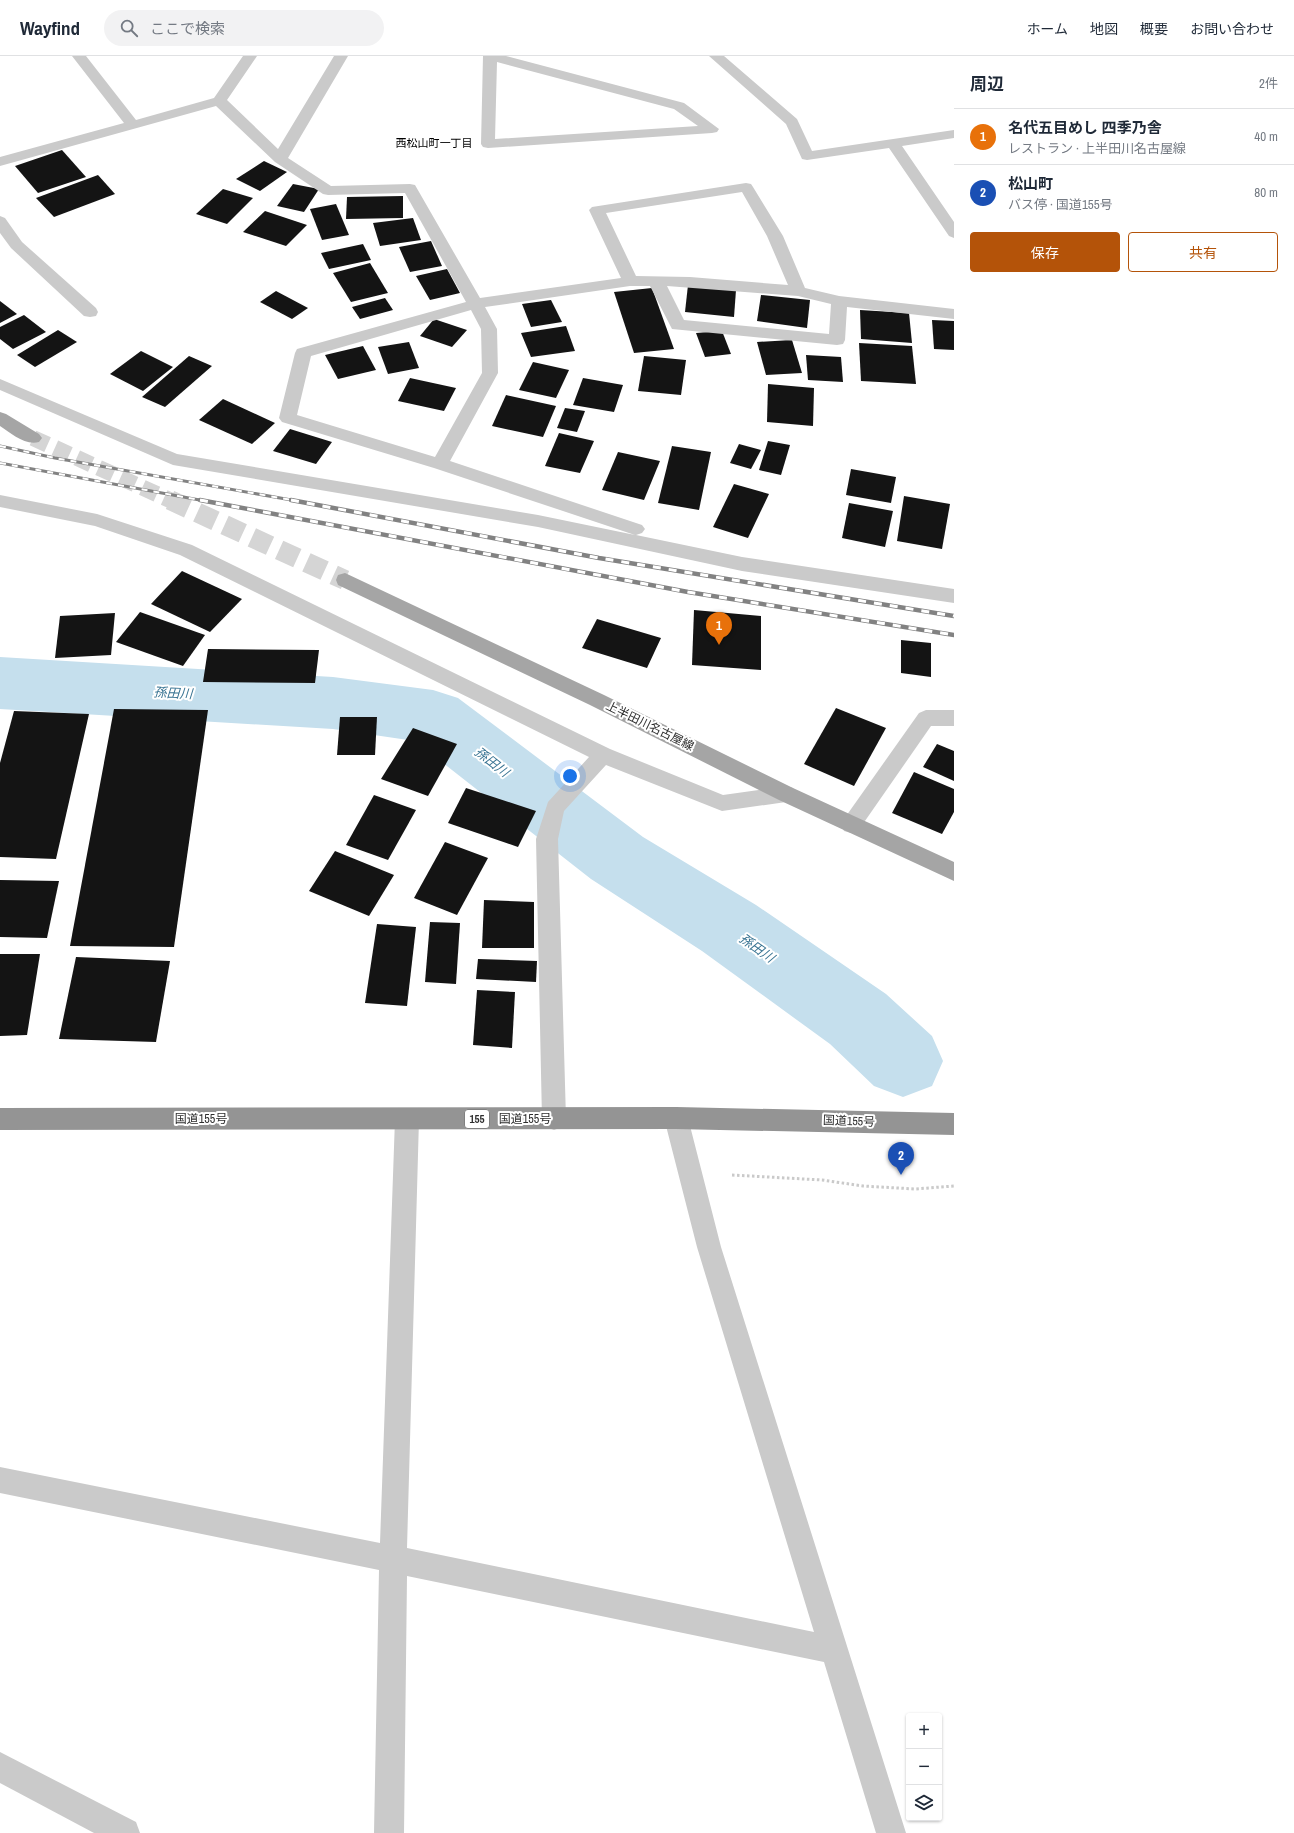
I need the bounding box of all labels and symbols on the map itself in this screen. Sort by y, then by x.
district label: 西松山町一丁目 [396,136,473,150]
pin: 1 [706,612,732,645]
water label: 孫田川 [153,683,195,703]
street label: 上半田川名古屋線 [603,698,697,754]
water label: 孫田川 [471,743,514,782]
your location [560,766,580,786]
water label: 孫田川 [736,930,779,967]
road number: 155 [465,1110,489,1128]
street label: 国道155号 [175,1111,227,1127]
street label: 国道155号 [499,1111,551,1127]
street label: 国道155号 [823,1112,875,1130]
pin: 2 [888,1142,914,1175]

